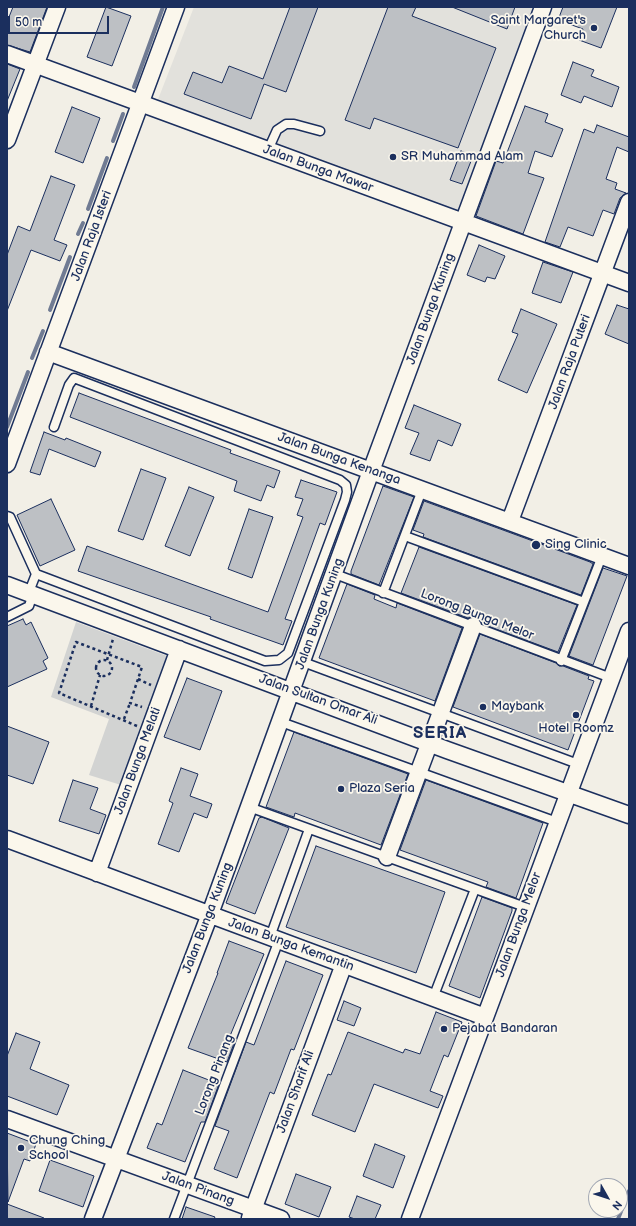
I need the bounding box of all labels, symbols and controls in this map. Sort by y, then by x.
scale bar [10,8,111,34]
place label: Saint Margaret's Church [490,13,586,44]
text: 50 m [15,15,42,30]
marker: Saint Margaret's Church [589,23,599,33]
street label: Jalan Bunga Mawar [261,142,375,196]
place label: SR Muhammad Alam [401,149,523,165]
marker: SR Muhammad Alam [388,152,398,162]
street label: Jalan Raja Isteri [68,189,116,283]
street label: Jalan Bunga Kuning [404,251,458,367]
street label: Jalan Raja Puteri [546,312,594,412]
street label: Jalan Bunga Kenanga [275,430,403,488]
place label: Sing Clinic [545,537,607,553]
marker: Sing Clinic [530,539,542,551]
street label: Jalan Bunga Kuning [293,556,347,672]
street label: Lorong Bunga Melor [418,586,536,644]
street label: Jalan Sultan Omar Ali [257,671,379,729]
place label: Maybank [491,699,544,715]
marker: Maybank [478,702,488,712]
street label: Jalan Bunga Melati [111,705,165,817]
marker: Hotel Roomz [571,710,581,720]
place label: Hotel Roomz [538,721,614,737]
district label: SERIA [413,724,467,744]
place label: Plaza Seria [349,781,415,797]
marker: Plaza Seria [336,784,346,794]
street label: Jalan Bunga Kuning [180,860,236,976]
street label: Jalan Bunga Melor [493,870,545,980]
street label: Jalan Bunga Kemantin [226,915,356,975]
place label: Pejabat Bandaran [452,1021,558,1037]
marker: Pejabat Bandaran [439,1024,449,1034]
street label: Lorong Pinang [192,1032,238,1118]
street label: Jalan Sharif Ali [274,1049,318,1135]
place label: Chung Ching School [29,1133,105,1164]
marker: Chung Ching School [16,1143,26,1153]
street label: Jalan Pinang [160,1169,236,1209]
north arrow [588,1178,628,1218]
text: N [609,1198,625,1213]

